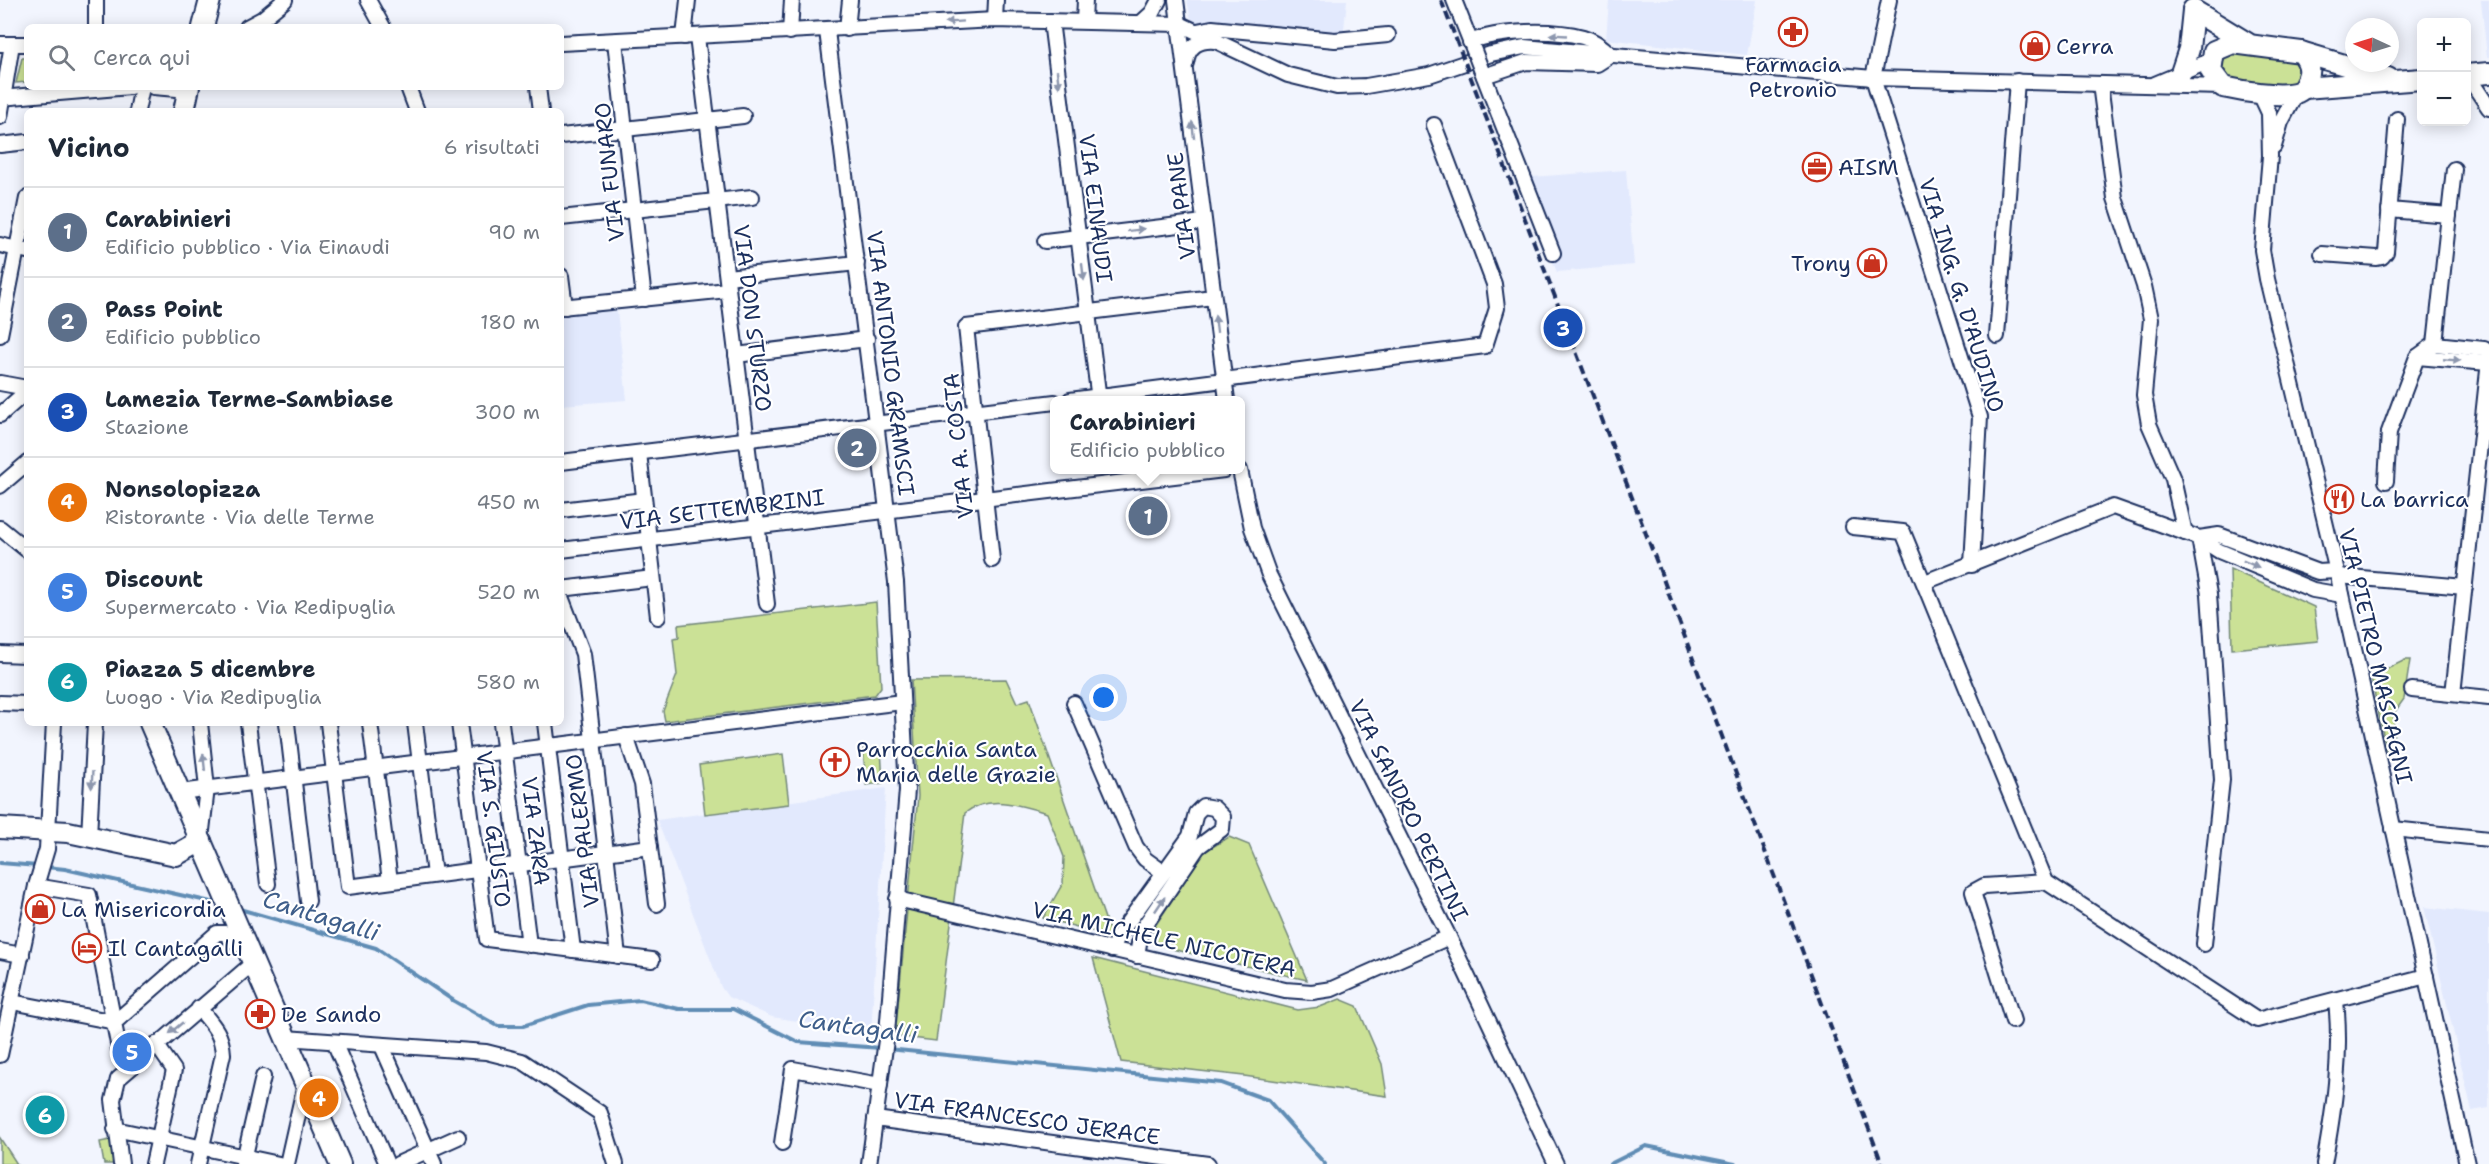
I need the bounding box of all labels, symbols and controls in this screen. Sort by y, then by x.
pharmacy icon: Farmacia Petronio [1777,16,1809,48]
one-way arrow [944,18,963,27]
north arrow [2345,18,2399,72]
map controls [2417,18,2471,126]
button: + [2417,18,2471,72]
search box [24,24,564,90]
one-way arrow [1549,30,1568,39]
shop icon: Cerra [2019,30,2051,62]
place label: Cerra [2056,32,2114,61]
icon: search [45,41,78,74]
text: Cerca qui [93,43,191,72]
place label: Farmacia Petronio [1745,50,1842,104]
one-way arrow [1054,69,1063,88]
button: − [2417,72,2471,126]
street label: VIA FUNARO [588,101,631,243]
one-way arrow [1188,121,1198,140]
text: Vicino [48,130,130,165]
street label: VIA EINAUDI [1072,132,1119,284]
text: 6 risultati [444,134,540,160]
street label: VIA PANE [1161,151,1202,261]
office icon: AISM [1801,151,1833,183]
place label: AISM [1838,153,1899,182]
street label: VIA ING. G. D'AUDINO [1912,174,2011,416]
text: Carabinieri [105,205,231,234]
text: 1 [63,219,72,245]
text: 90 m [488,219,540,245]
street label: VIA DON STURZO [727,223,778,413]
one-way arrow [1127,225,1146,235]
street label: VIA ANTONIO GRAMSCI [860,229,921,497]
text: Edificio pubblico · Via Einaudi [105,234,390,260]
shop icon: Trony [1856,247,1888,279]
place label: Trony [1791,249,1851,278]
one-way arrow [1078,263,1087,282]
text: Pass Point [105,295,223,324]
pin: 3 [1544,306,1582,350]
text: 2 [61,309,75,335]
text: 180 m [480,309,540,335]
one-way arrow [1211,314,1221,333]
text: Edificio pubblico [105,324,261,350]
one-way arrow [2443,355,2462,365]
street label: VIA A. COSTA [936,372,981,520]
text: Lamezia Terme-Sambiase [105,385,394,414]
popup [1050,396,1245,474]
text: 3 [61,399,75,425]
text: 300 m [474,399,540,425]
text: Carabinieri [1070,408,1196,437]
text: Stazione [105,414,189,440]
pin: 2 [838,426,876,470]
text: Edificio pubblico [1070,437,1225,463]
text: Nonsolopizza [105,475,260,504]
street label: VIA SETTEMBRINI [618,483,826,536]
restaurant icon: La barrica [2323,483,2355,515]
place label: La barrica [2360,485,2469,514]
text: 4 [61,489,75,515]
text: 450 m [476,489,540,515]
pin: 1 [1128,494,1168,538]
text: Ristorante · Via delle Terme [105,504,375,530]
street label: VIA PIETRO MASCAGNI [2332,525,2419,787]
one-way arrow [2242,560,2260,569]
text: Discount [105,565,203,594]
text: 5 [61,579,74,605]
text: 520 m [477,579,540,605]
text: Supermercato · Via Redipuglia [105,594,395,620]
text: Piazza 5 dicembre [105,655,315,684]
text: 6 [61,669,75,695]
text: 580 m [477,669,540,695]
your location [1089,683,1118,712]
text: Luogo · Via Redipuglia [105,684,322,710]
street label: VIA SANDRO PERTINI [1342,695,1475,926]
place label: Parrocchia Santa Maria delle Grazie [856,735,1056,789]
church icon: Parrocchia Santa Maria delle Grazie [819,746,851,778]
street label: VIA S. GIUSTO [470,749,517,909]
street label: VIA PALERMO [559,752,606,909]
one-way arrow [200,753,209,772]
one-way arrow [88,770,97,789]
street label: VIA ZARA [514,775,557,887]
water label: Cantagalli [259,883,384,949]
shop icon: La Misericordia [24,893,56,925]
place label: La Misericordia [61,895,226,924]
street label: VIA MICHELE NICOTERA [1029,895,1299,984]
one-way arrow [1154,895,1165,912]
hotel icon: Il Cantagalli [71,932,103,964]
place label: Il Cantagalli [108,934,243,963]
pharmacy icon: De Sando [244,998,276,1030]
place label: De Sando [281,1000,381,1029]
water label: Cantagalli [796,1003,921,1051]
one-way arrow [169,1021,184,1034]
pin: 5 [112,1030,152,1074]
pin: 4 [300,1076,338,1120]
street label: VIA FRANCESCO JERACE [892,1085,1162,1152]
pin: 6 [26,1092,64,1138]

